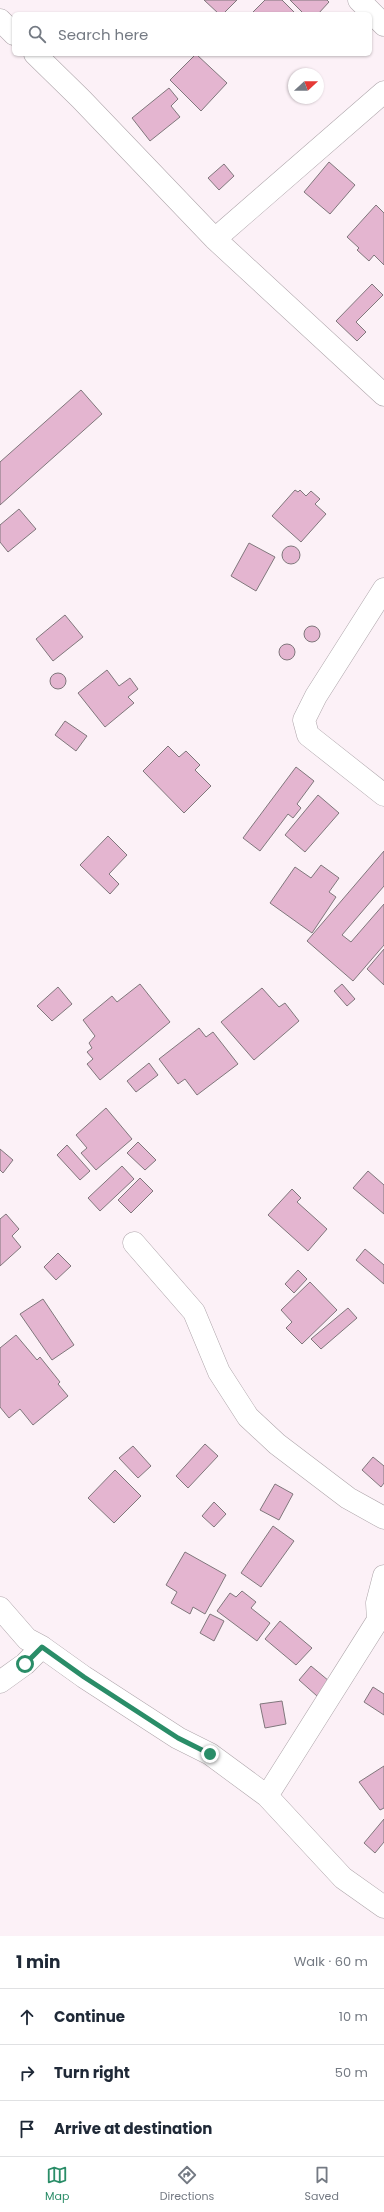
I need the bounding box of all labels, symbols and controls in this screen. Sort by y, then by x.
search box [12,12,372,56]
icon: search [26,23,48,45]
text: Search here [58,24,148,45]
north arrow [288,68,324,104]
route start [16,1655,34,1673]
route end [201,1745,219,1763]
text: 1 min [16,1950,60,1974]
text: Walk · 60 m [294,1952,368,1971]
icon: ahead [16,2006,38,2028]
text: Continue [54,2006,125,2027]
text: 10 m [339,2007,368,2026]
icon: right [16,2062,38,2084]
text: Turn right [54,2062,130,2083]
text: 50 m [335,2063,368,2082]
icon: arrive [16,2118,38,2140]
text: Arrive at destination [54,2118,212,2139]
tab: Map [45,2164,69,2205]
tab: Directions [160,2164,214,2205]
tab: Saved [305,2164,339,2205]

